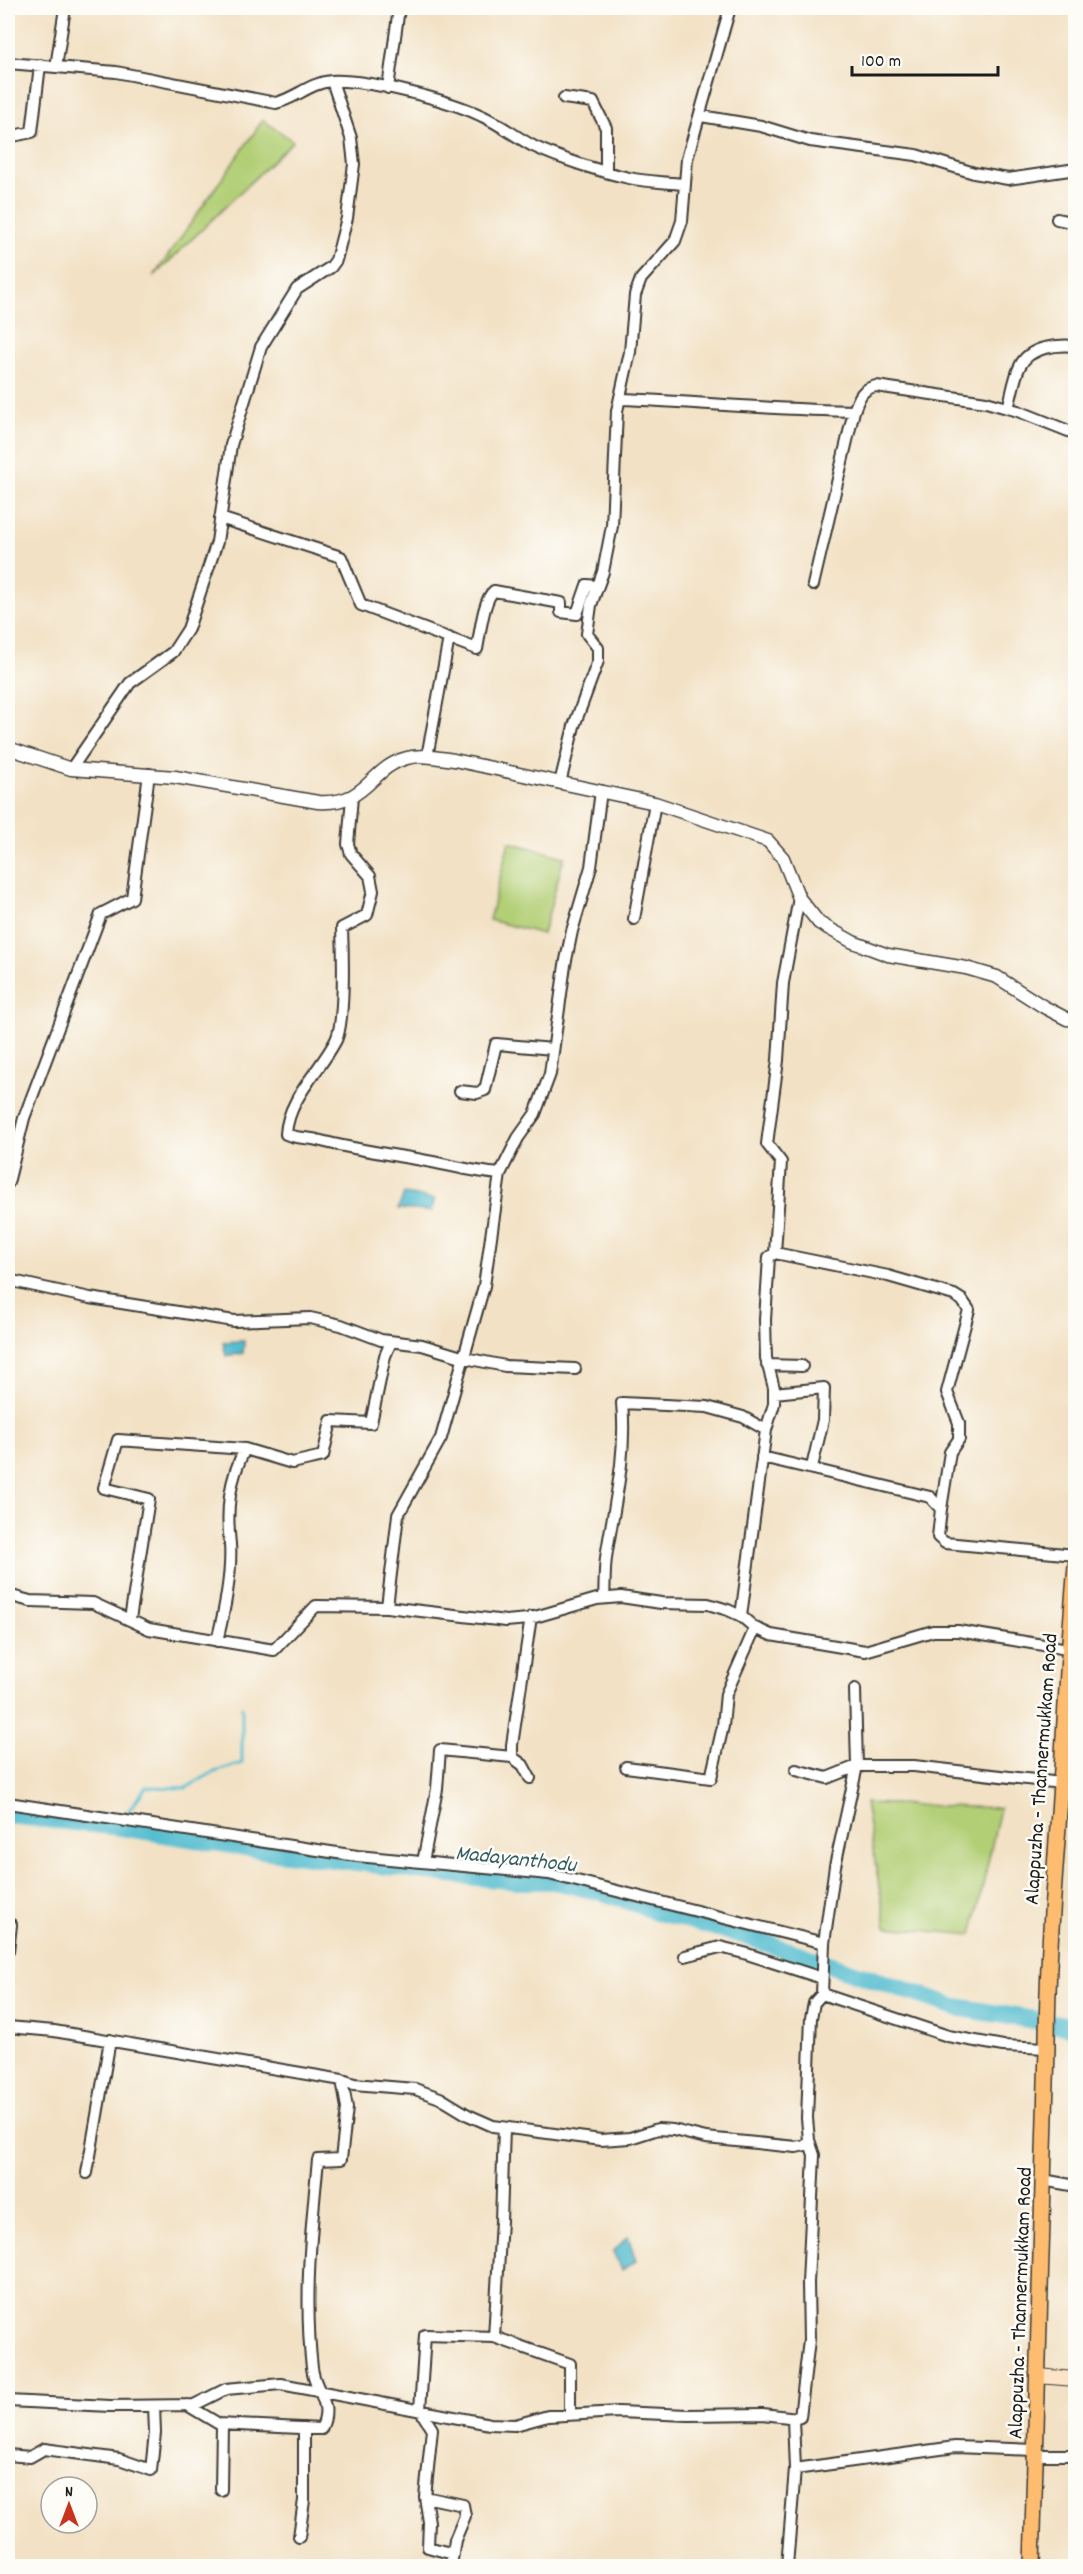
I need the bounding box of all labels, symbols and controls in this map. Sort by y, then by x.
scale bar [852,39,998,77]
text: 100 m [861,50,901,75]
street label: Alappuzha - Thannermukkam Road [1019,1632,1067,1906]
water label: Madayanthodu [454,1839,579,1882]
street label: Alappuzha - Thannermukkam Road [1002,2167,1042,2440]
north arrow [39,2475,99,2535]
text: N [65,2481,73,2504]

